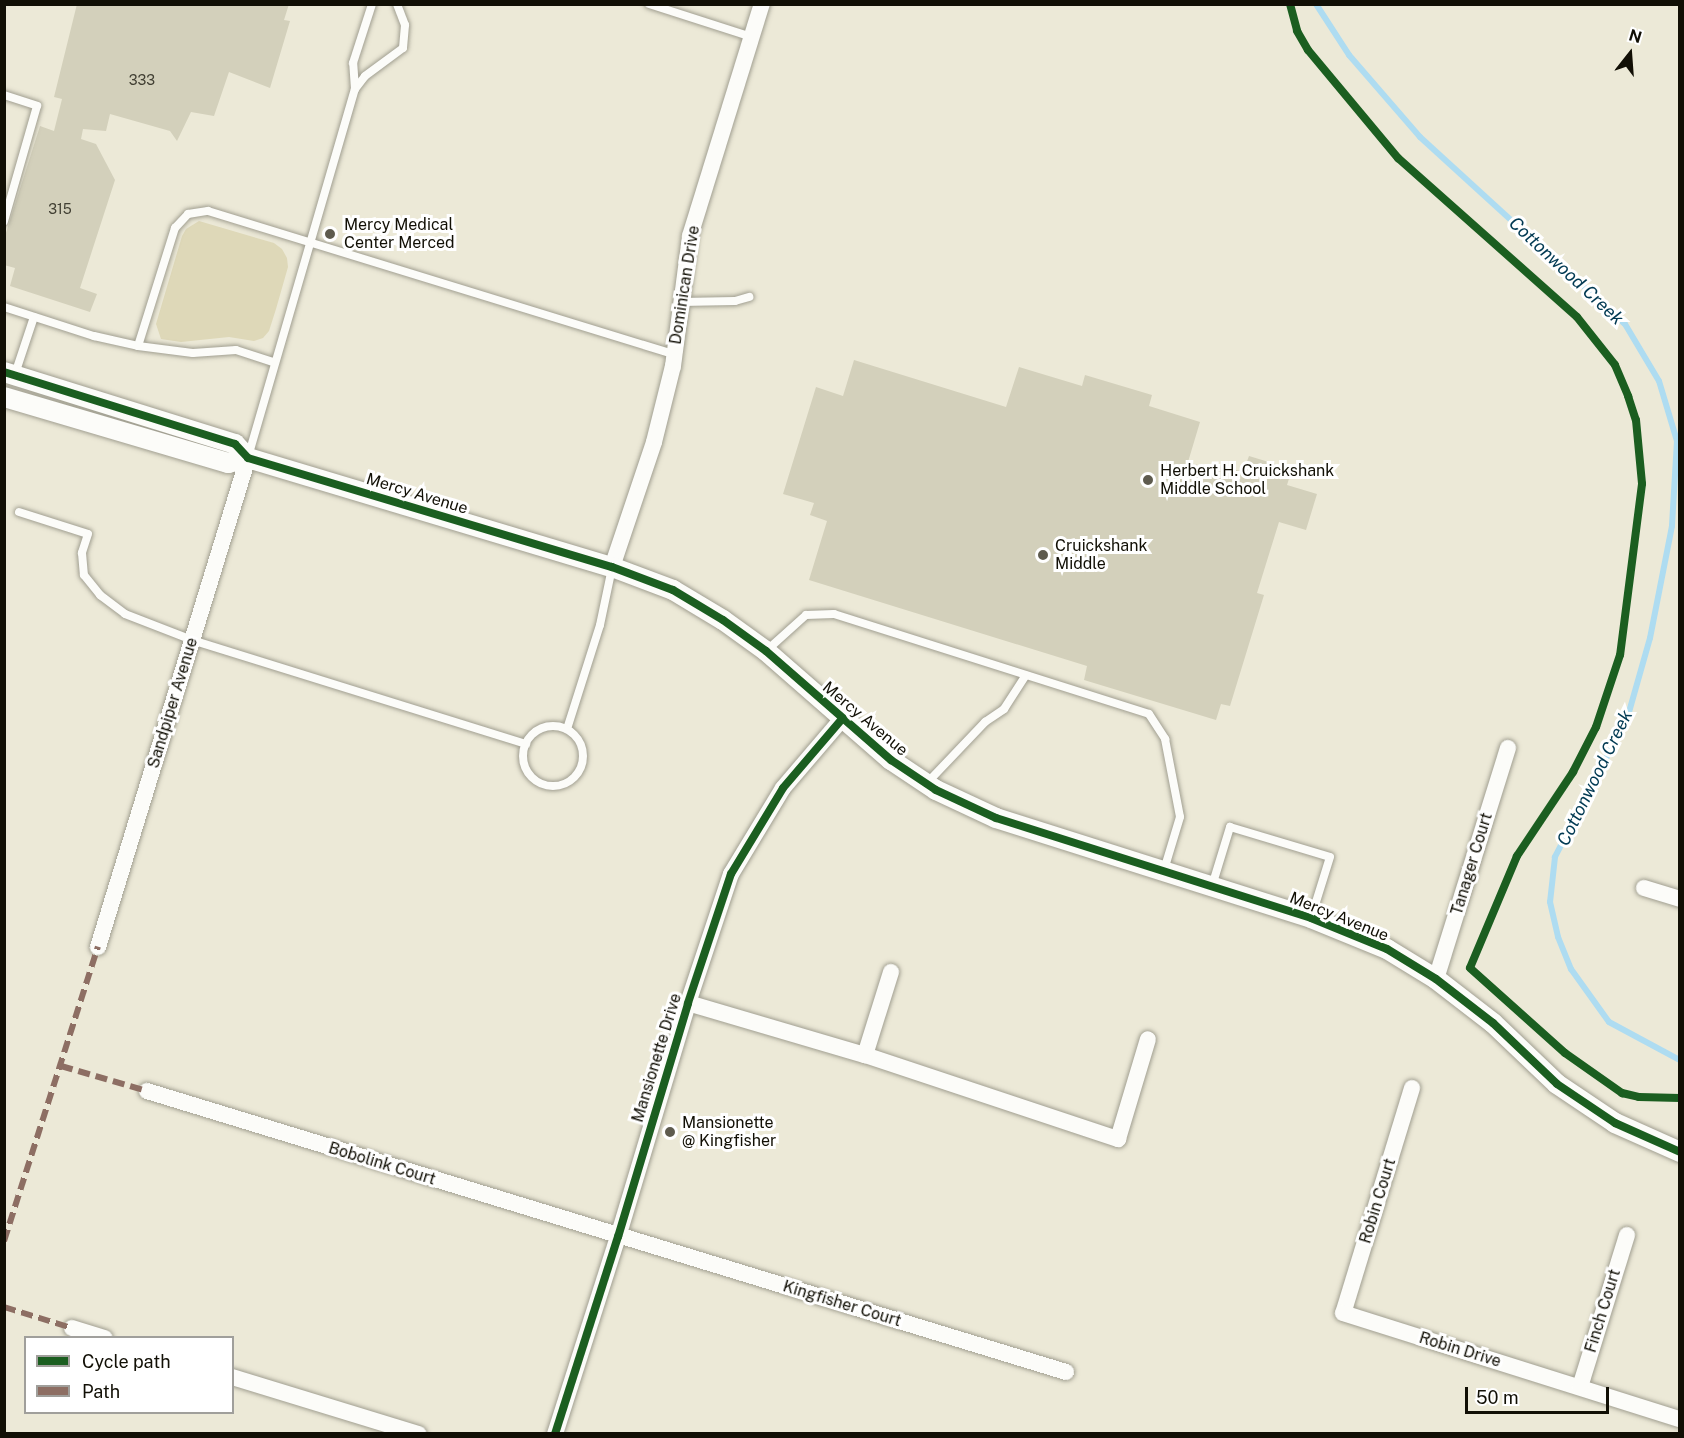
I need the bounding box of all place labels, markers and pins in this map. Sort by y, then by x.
place label: Mercy Medical Center Merced [344,215,455,253]
marker: Mercy Medical Center Merced [321,225,339,243]
place label: Herbert H. Cruickshank Middle School [1160,461,1334,499]
marker: Herbert H. Cruickshank Middle School [1141,473,1155,487]
place label: Cruickshank Middle [1055,536,1147,574]
marker: Cruickshank Middle [1036,548,1050,562]
place label: Mansionette @ Kingfisher [682,1113,776,1151]
marker: Mansionette @ Kingfisher [663,1125,677,1139]

